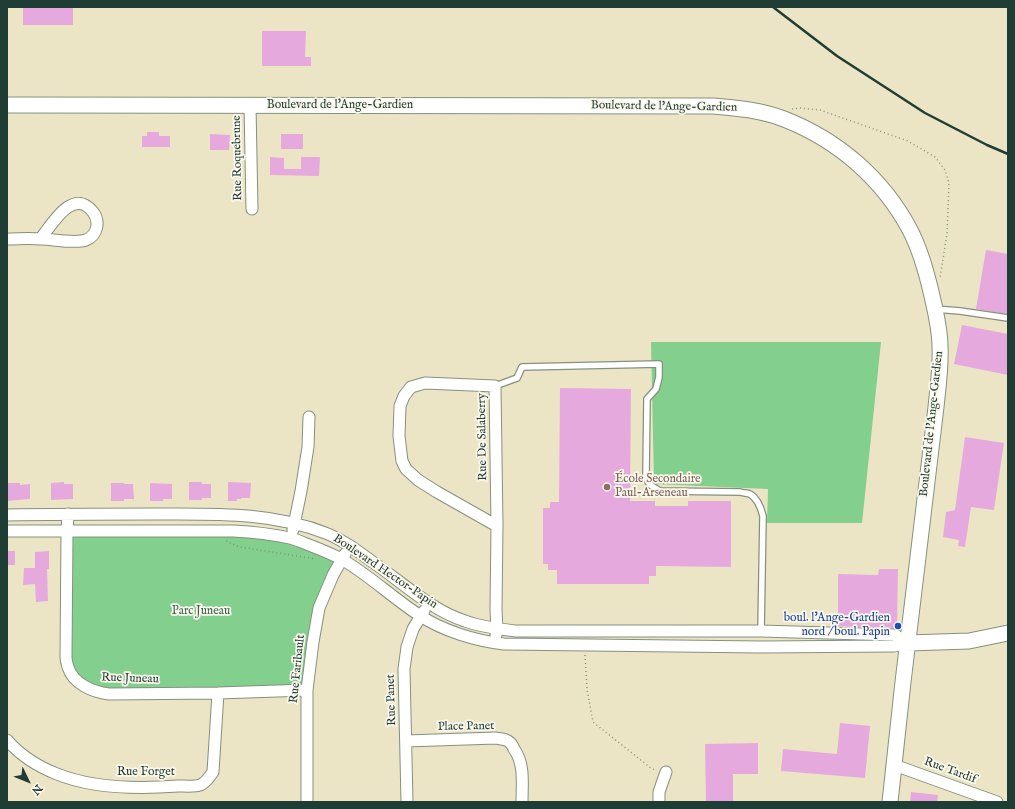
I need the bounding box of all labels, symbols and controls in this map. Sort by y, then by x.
street label: Boulevard de l'Ange-Gardien [267,99,413,113]
street label: Boulevard de l'Ange-Gardien [591,99,737,115]
street label: Rue Roquebrune [230,115,246,201]
street label: Boulevard de l'Ange-Gardien [917,350,947,498]
street label: Rue De Salaberry [475,393,491,481]
place label: École Secondaire Paul-Arseneau [615,473,701,501]
marker: École Secondaire Paul-Arseneau [602,482,612,492]
street label: Boulevard Hector-Papin [330,532,440,612]
park label: Parc Juneau [172,605,230,619]
place label: boul. l'Ange-Gardien nord / boul. Papin [784,612,890,640]
marker: boul. l'Ange-Gardien nord / boul. Papin [893,621,903,631]
street label: Rue Faribault [287,634,309,704]
street label: Rue Juneau [101,671,159,687]
street label: Rue Panet [384,674,400,726]
street label: Place Panet [438,719,494,735]
street label: Rue Tardif [922,755,978,787]
north arrow [8,761,48,801]
street label: Rue Forget [117,766,175,780]
text: N [28,781,45,797]

